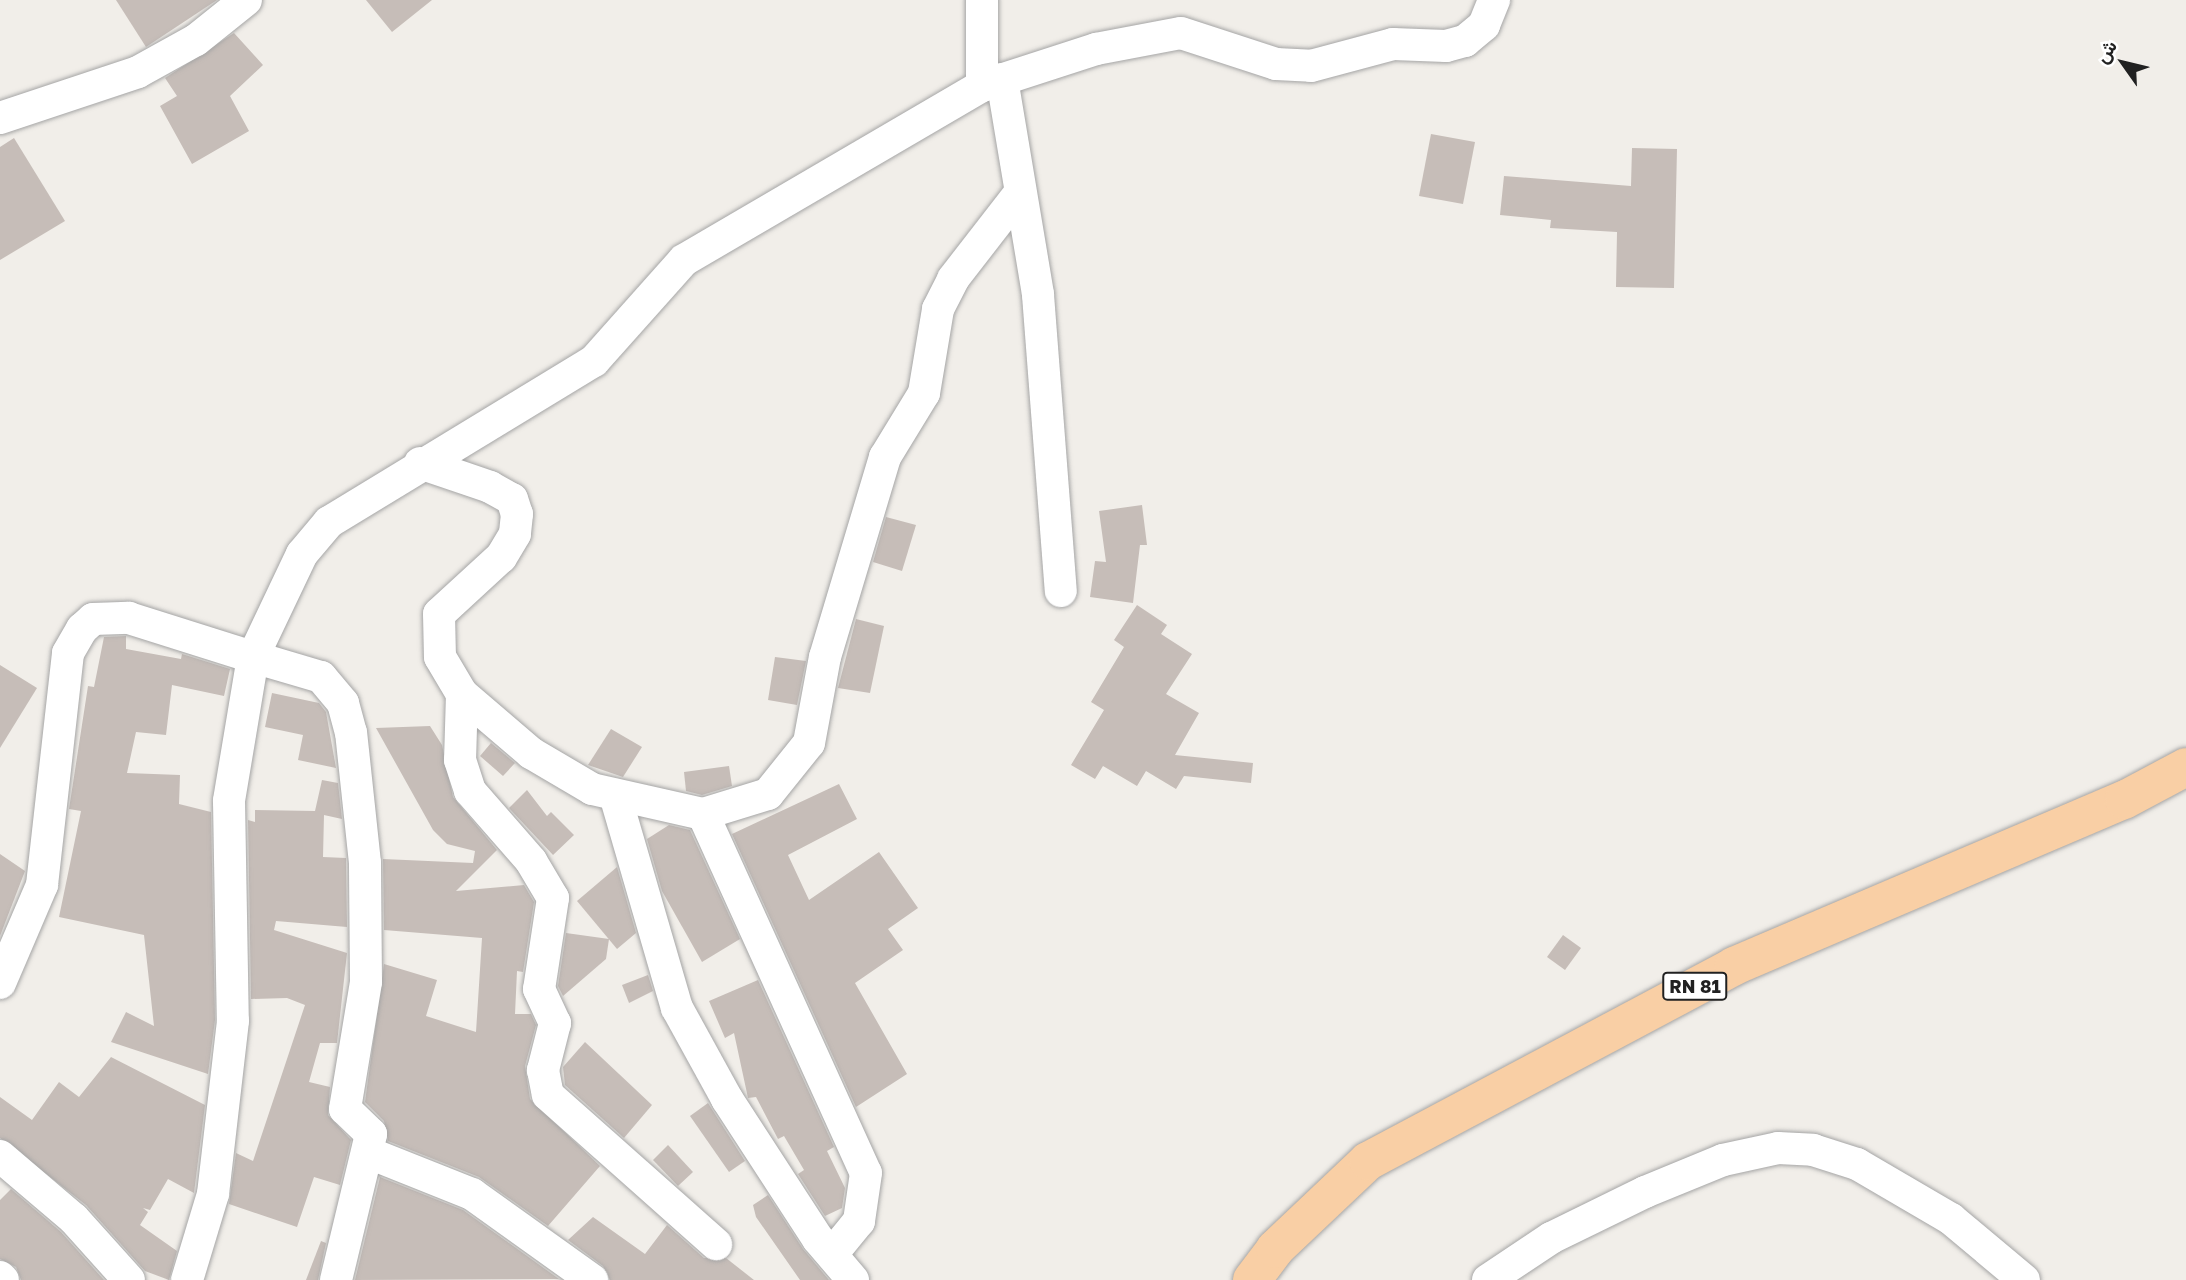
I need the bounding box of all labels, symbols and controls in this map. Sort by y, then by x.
north arrow [2088,28,2158,98]
text: ش [2089,35,2121,67]
road number: RN 81 [1662,972,1728,1001]

